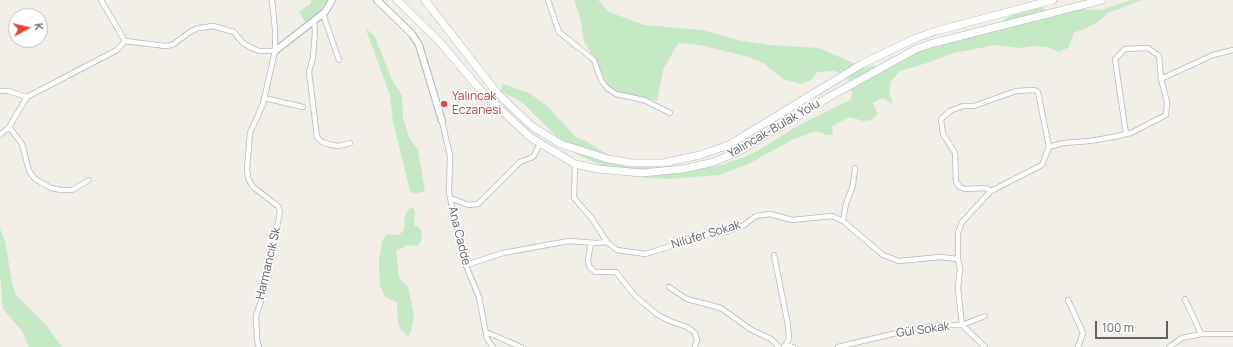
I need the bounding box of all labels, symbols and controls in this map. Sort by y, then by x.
north arrow [8,8,48,48]
text: K [32,22,47,31]
place label: Yalıncak Eczanesi [452,90,501,118]
street label: Yalıncak-Bulak Yolu [725,97,823,161]
marker: Yalıncak Eczanesi [439,99,449,109]
street label: Ana Cadde [445,205,473,267]
street label: Nilüfer Sokak [670,218,742,252]
street label: Harmancık Sk. [253,223,285,301]
scale bar [1097,313,1170,339]
street label: Gül Sokak [895,319,951,341]
text: 100 m [1102,319,1134,336]

